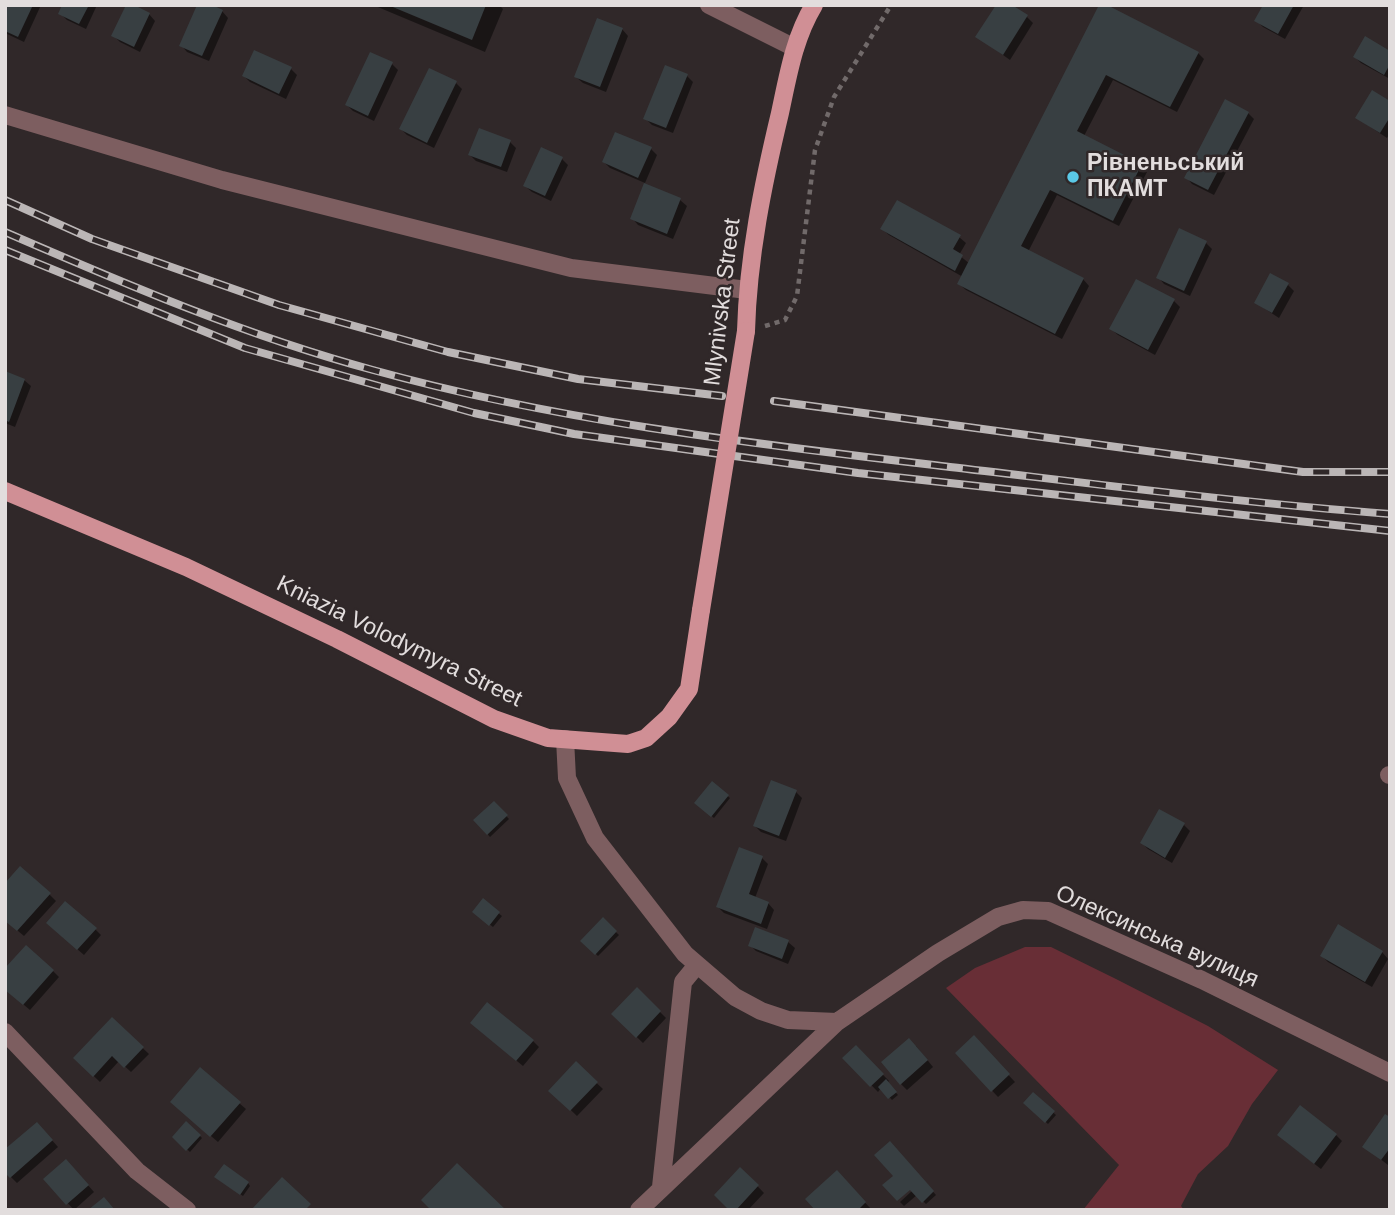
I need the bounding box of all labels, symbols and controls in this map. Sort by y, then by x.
place label: Рівненьський ПКАМТ [1087,150,1244,204]
marker: Рівненьський ПКАМТ [1065,169,1081,185]
street label: Mlynivska Street [699,217,747,387]
street label: Kniazia Volodymyra Street [272,570,526,714]
street label: Олексинська вулиця [1051,880,1263,994]

